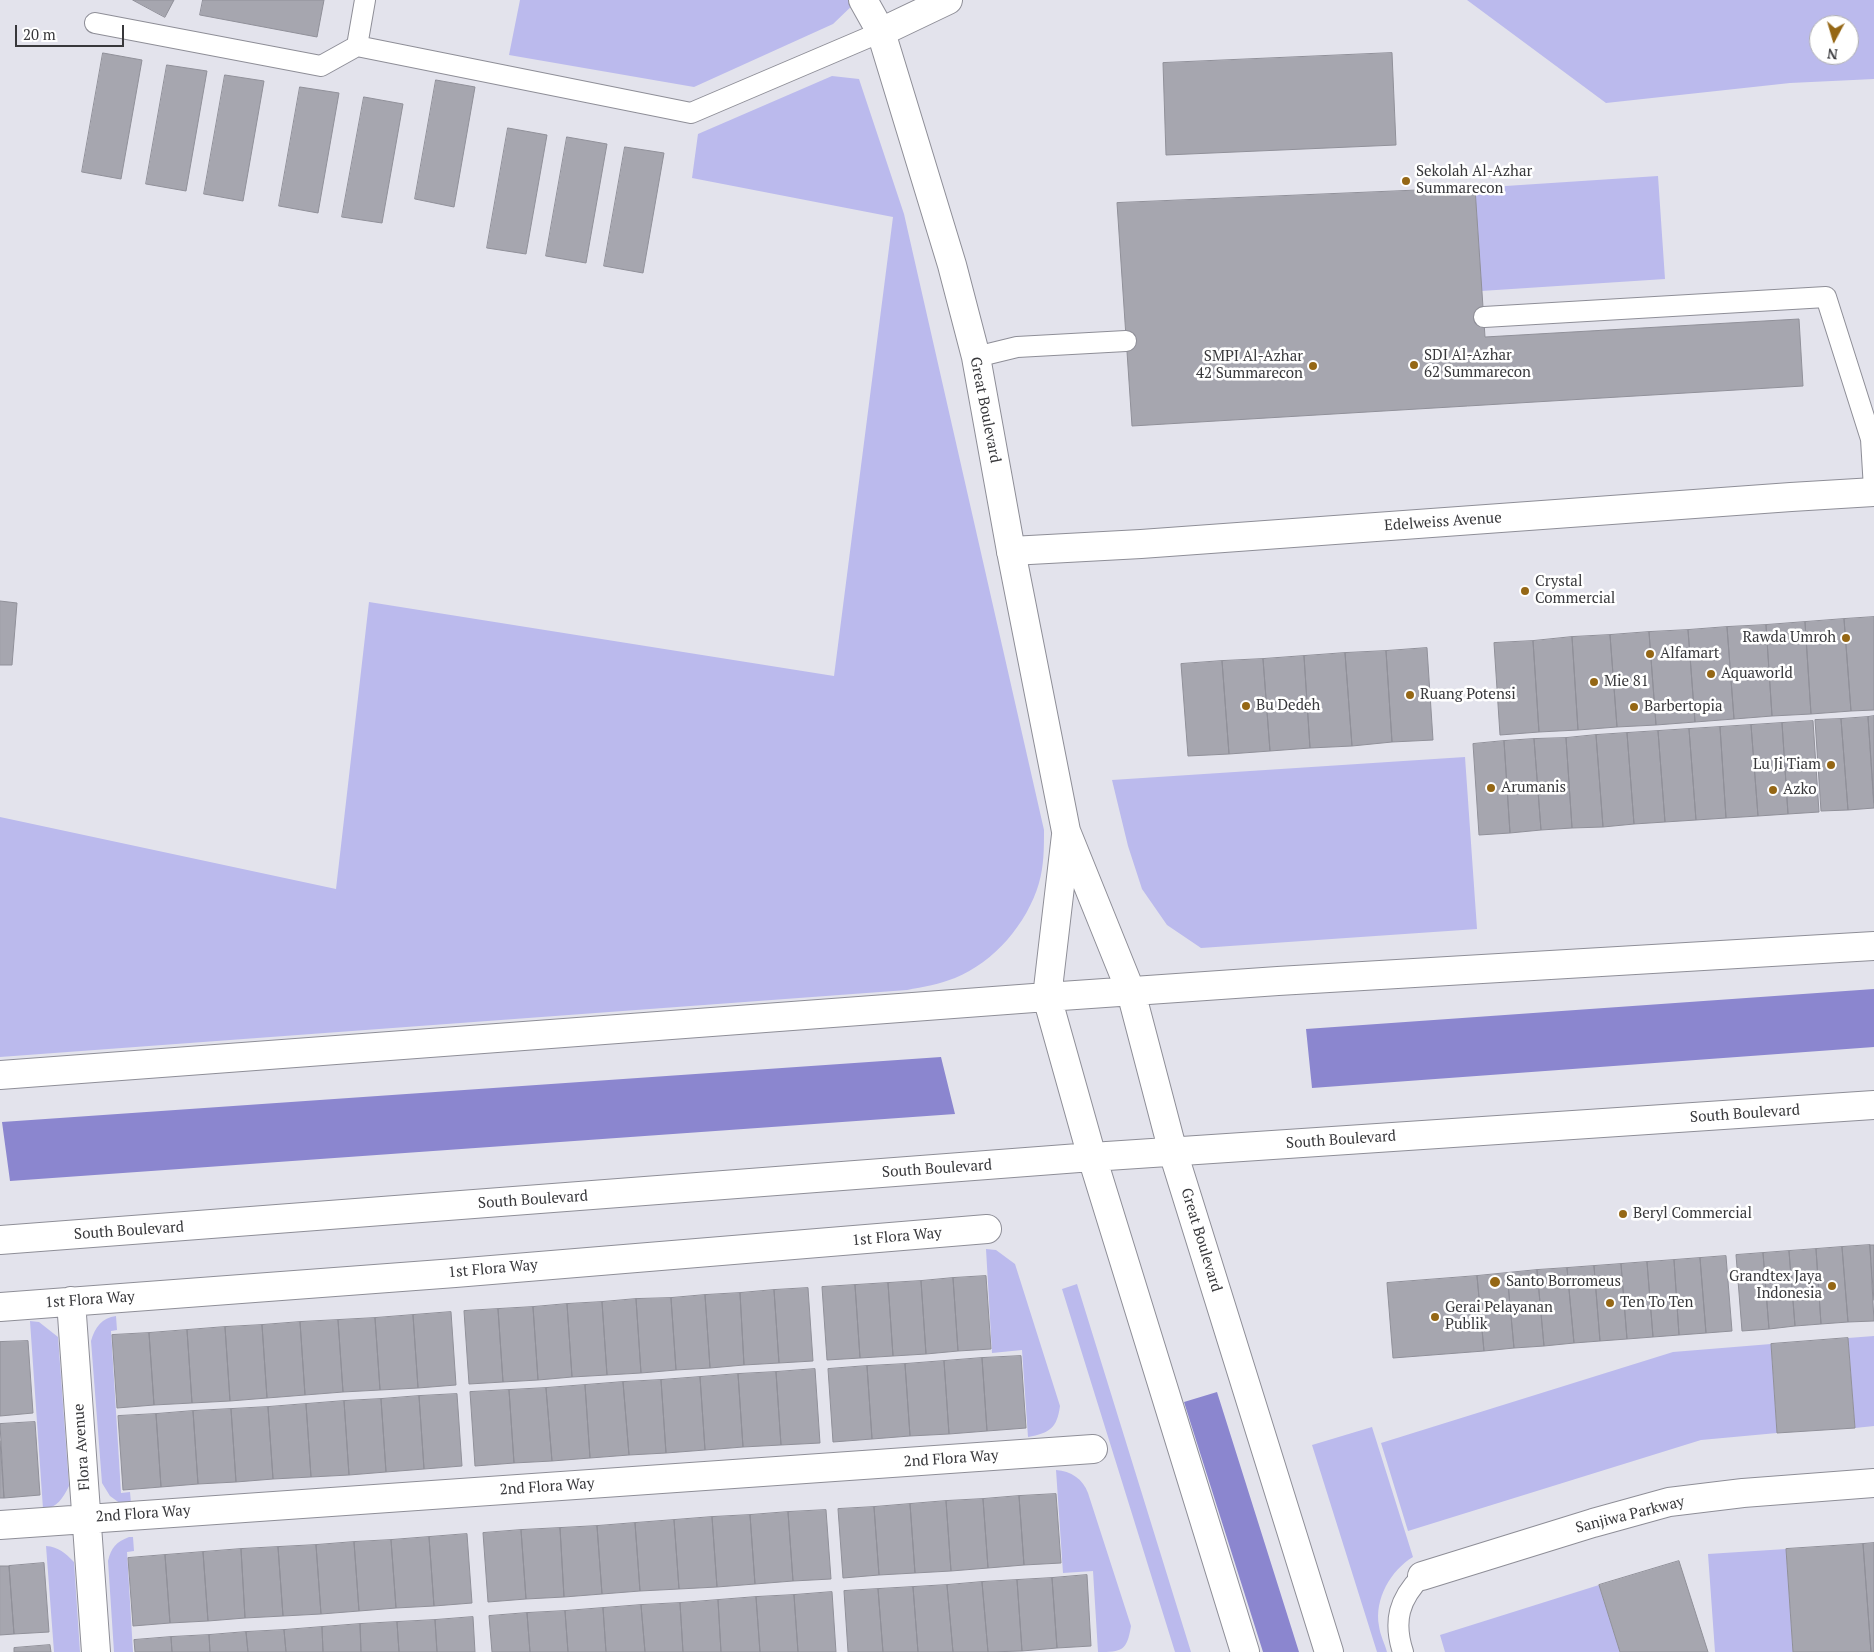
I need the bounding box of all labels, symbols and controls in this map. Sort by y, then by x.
scale bar [18,15,126,47]
north arrow [1809,15,1859,65]
text: 20 m [23,24,56,44]
text: N [1826,44,1839,64]
place label: Sekolah Al-Azhar Summarecon [1416,163,1532,198]
marker: Sekolah Al-Azhar Summarecon [1400,175,1412,187]
place label: SDI Al-Azhar 62 Summarecon [1424,347,1531,382]
place label: SMPI Al-Azhar 42 Summarecon [1196,348,1303,383]
street label: Great Boulevard [966,355,1004,465]
marker: SDI Al-Azhar 62 Summarecon [1408,359,1420,371]
marker: SMPI Al-Azhar 42 Summarecon [1307,360,1319,372]
street label: Edelweiss Avenue [1384,509,1502,535]
place label: Crystal Commercial [1535,573,1615,608]
marker: Crystal Commercial [1519,585,1531,597]
place label: Rawda Umroh [1743,629,1836,647]
marker: Rawda Umroh [1840,632,1852,644]
place label: Alfamart [1660,645,1719,663]
marker: Alfamart [1644,648,1656,660]
place label: Aquaworld [1721,665,1793,683]
marker: Aquaworld [1705,668,1717,680]
place label: Mie 81 [1604,673,1649,691]
marker: Mie 81 [1588,676,1600,688]
place label: Ruang Potensi [1420,686,1516,704]
marker: Ruang Potensi [1404,689,1416,701]
place label: Bu Dedeh [1256,697,1320,715]
place label: Barbertopia [1644,698,1722,716]
marker: Bu Dedeh [1240,700,1252,712]
marker: Barbertopia [1628,701,1640,713]
place label: Lu Ji Tiam [1753,756,1821,774]
marker: Lu Ji Tiam [1825,759,1837,771]
place label: Arumanis [1501,779,1566,797]
place label: Azko [1783,781,1816,799]
marker: Arumanis [1485,782,1497,794]
marker: Azko [1767,784,1779,796]
street label: South Boulevard [1689,1101,1801,1127]
street label: South Boulevard [1285,1127,1397,1153]
street label: South Boulevard [881,1156,993,1182]
street label: Great Boulevard [1177,1186,1225,1294]
street label: South Boulevard [477,1187,589,1213]
place label: Beryl Commercial [1633,1205,1752,1223]
marker: Beryl Commercial [1617,1208,1629,1220]
street label: South Boulevard [73,1218,185,1244]
street label: 1st Flora Way [851,1224,943,1250]
street label: 1st Flora Way [447,1256,539,1282]
place label: Grandtex Jaya Indonesia [1729,1268,1822,1303]
place label: Santo Borromeus [1506,1273,1621,1291]
marker: Santo Borromeus [1488,1275,1502,1289]
marker: Grandtex Jaya Indonesia [1826,1280,1838,1292]
street label: 1st Flora Way [45,1288,135,1312]
place label: Ten To Ten [1620,1294,1694,1312]
marker: Ten To Ten [1604,1297,1616,1309]
place label: Gerai Pelayanan Publik [1445,1299,1553,1334]
marker: Gerai Pelayanan Publik [1429,1311,1441,1323]
street label: Flora Avenue [70,1403,94,1491]
street label: 2nd Flora Way [903,1447,999,1471]
street label: 2nd Flora Way [499,1475,595,1499]
street label: Sanjiwa Parkway [1574,1493,1686,1537]
street label: 2nd Flora Way [95,1502,191,1526]

